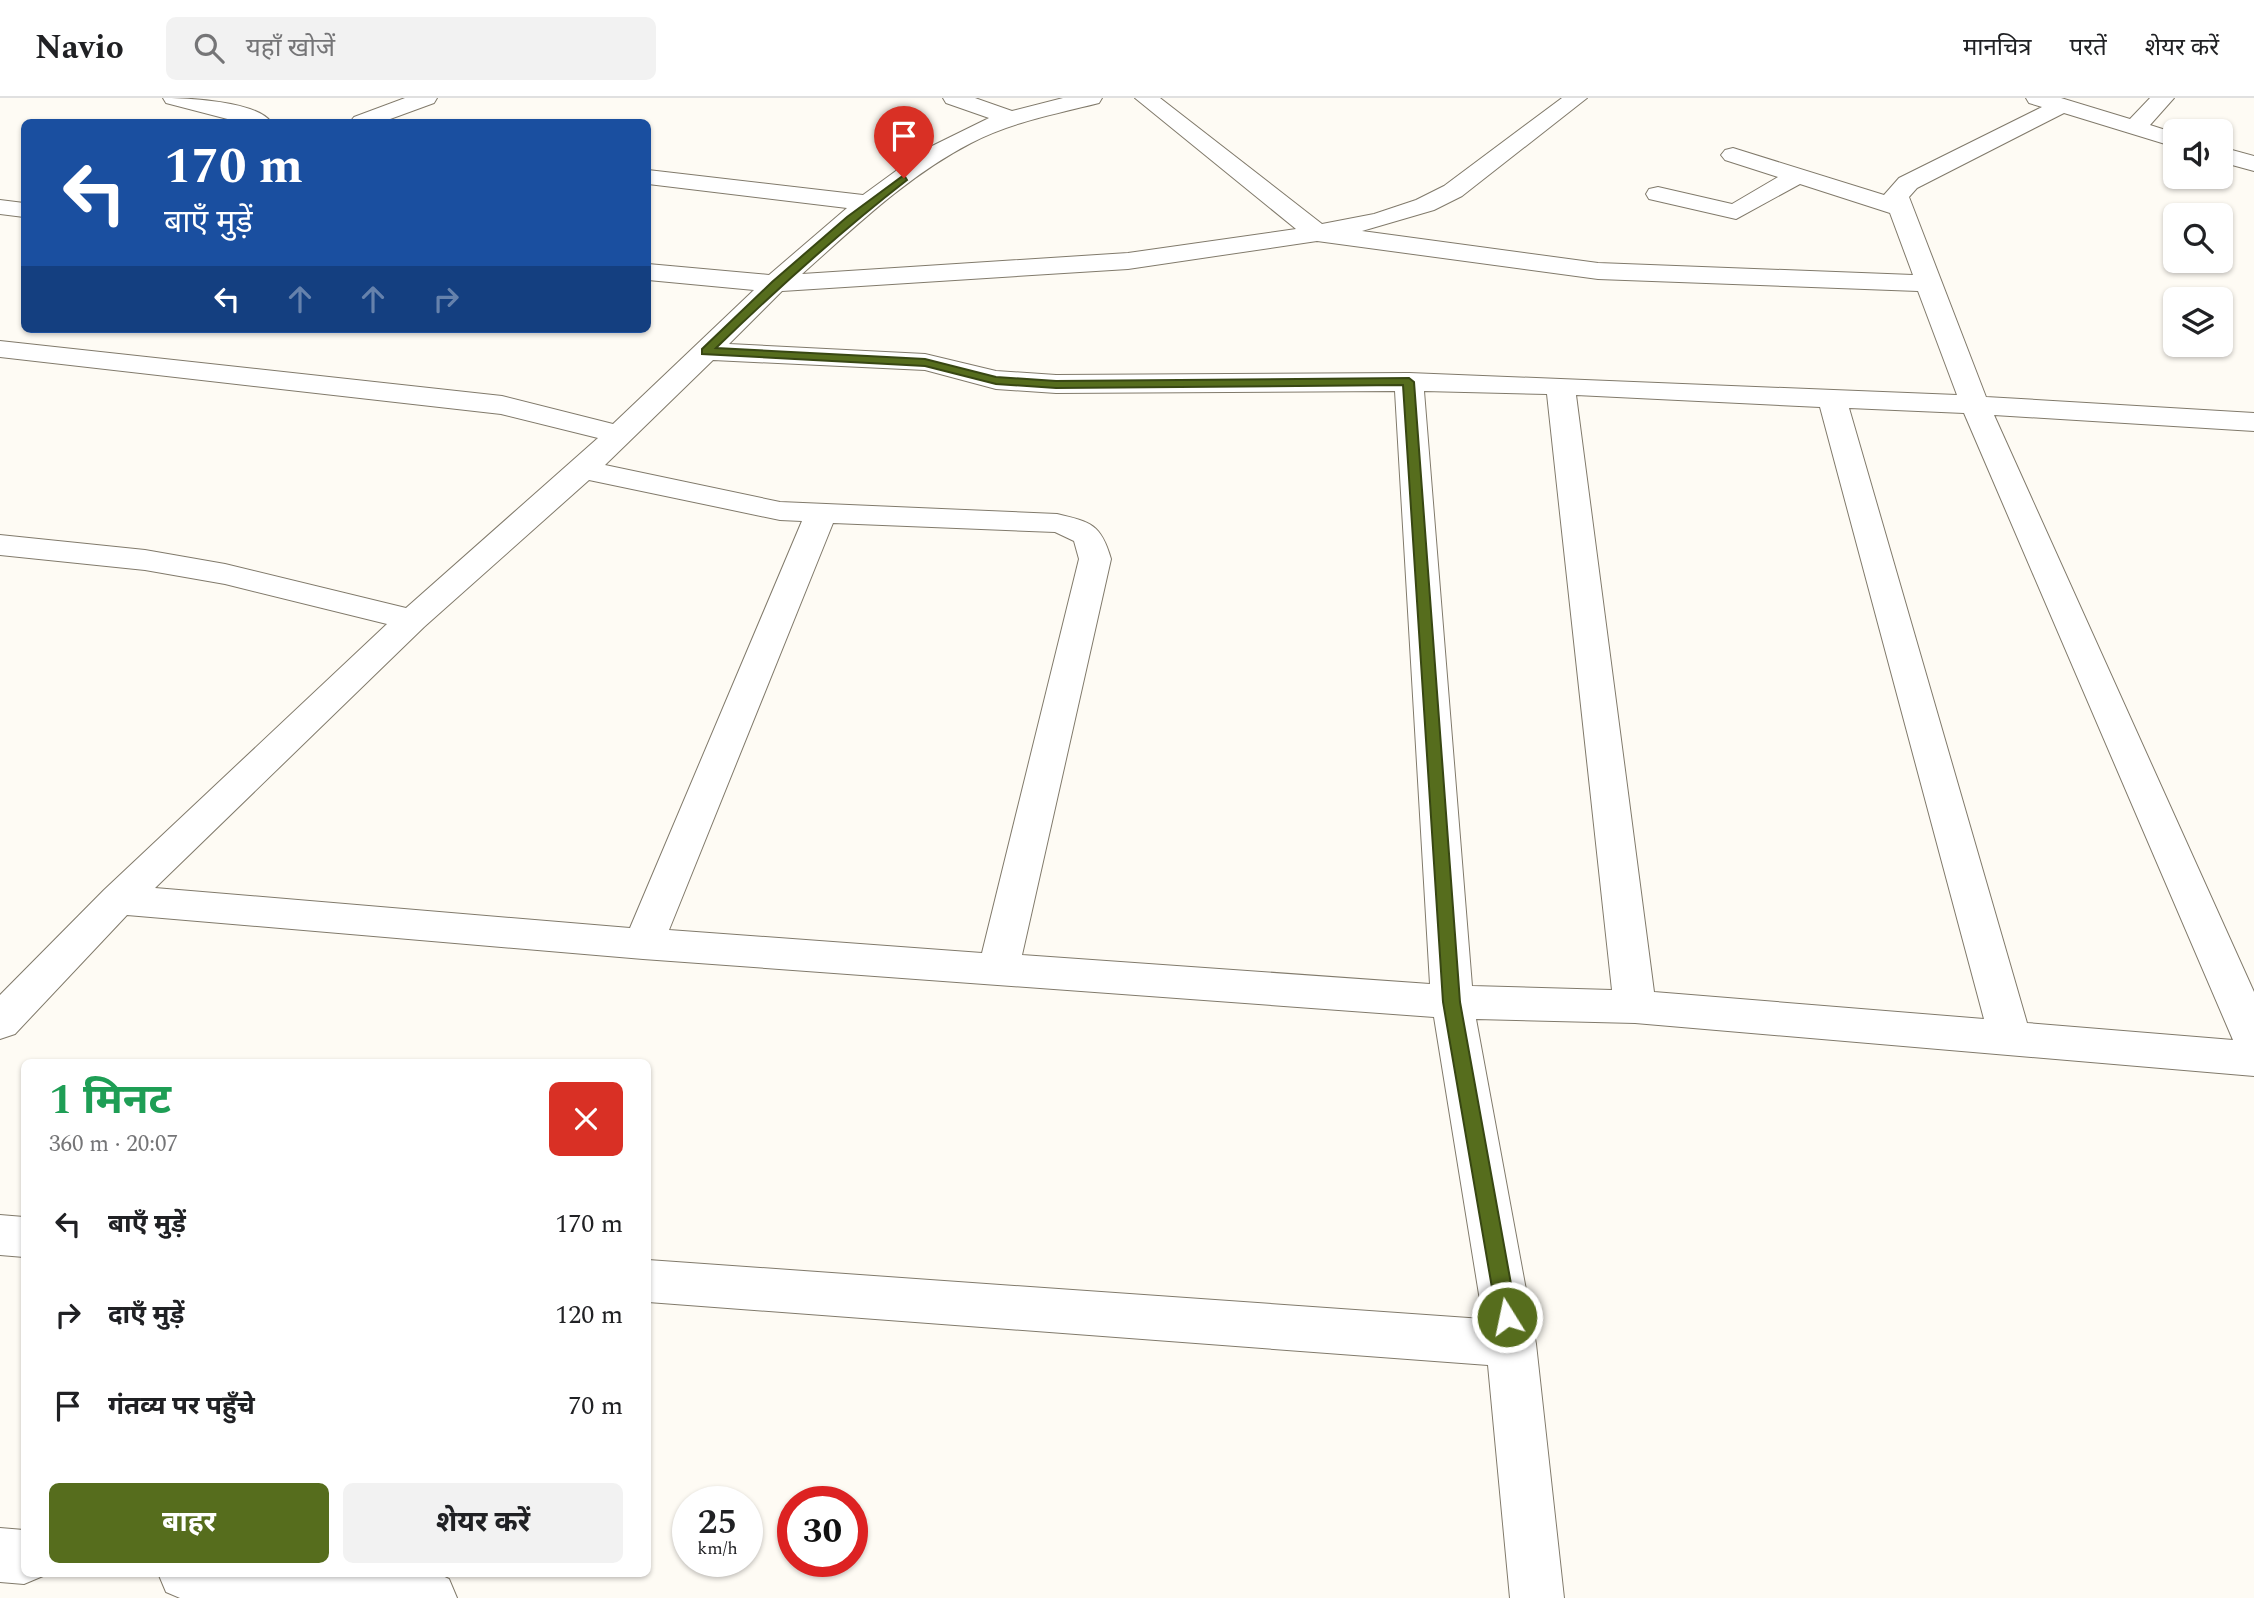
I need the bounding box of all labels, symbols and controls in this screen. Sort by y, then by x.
search box [166,17,656,80]
text: Navio [35,23,124,73]
text: यहाँ खोजें [246,28,335,68]
icon: search [190,29,228,67]
text: मानचित्र [1963,30,2032,66]
text: परतें [2070,30,2107,66]
text: शेयर करें [2145,30,2219,66]
pin [874,106,934,178]
icon: arrive [885,117,923,155]
map controls [2163,119,2233,357]
button: sound [2163,119,2233,189]
text: 170 m [164,130,303,205]
icon: left [49,147,140,238]
text: बाएँ मुड़ें [164,198,253,247]
button: search [2163,203,2233,273]
icon: left [208,280,246,318]
icon: ahead [281,280,319,318]
icon: ahead [354,280,392,318]
icon: right [427,280,465,318]
button: layers [2163,287,2233,357]
text: 1 मिनट [49,1069,171,1132]
button: close [549,1082,623,1156]
text: 360 m · 20:07 [49,1127,178,1162]
text: बाएँ मुड़ें [108,1204,186,1244]
text: 170 m [555,1204,623,1244]
icon: left [49,1205,87,1243]
position arrow [1470,1280,1544,1354]
text: दाएँ मुड़ें [108,1295,184,1335]
text: 120 m [555,1295,623,1335]
icon: right [49,1296,87,1334]
text: गंतव्य पर पहुँचे [108,1386,255,1426]
text: 70 m [568,1386,623,1426]
icon: arrive [49,1387,87,1425]
button: बाहर [49,1483,329,1563]
button: शेयर करें [343,1483,623,1563]
speed limit sign: 30 [777,1486,868,1577]
text: 25 [698,1496,737,1549]
text: km/h [697,1535,738,1562]

